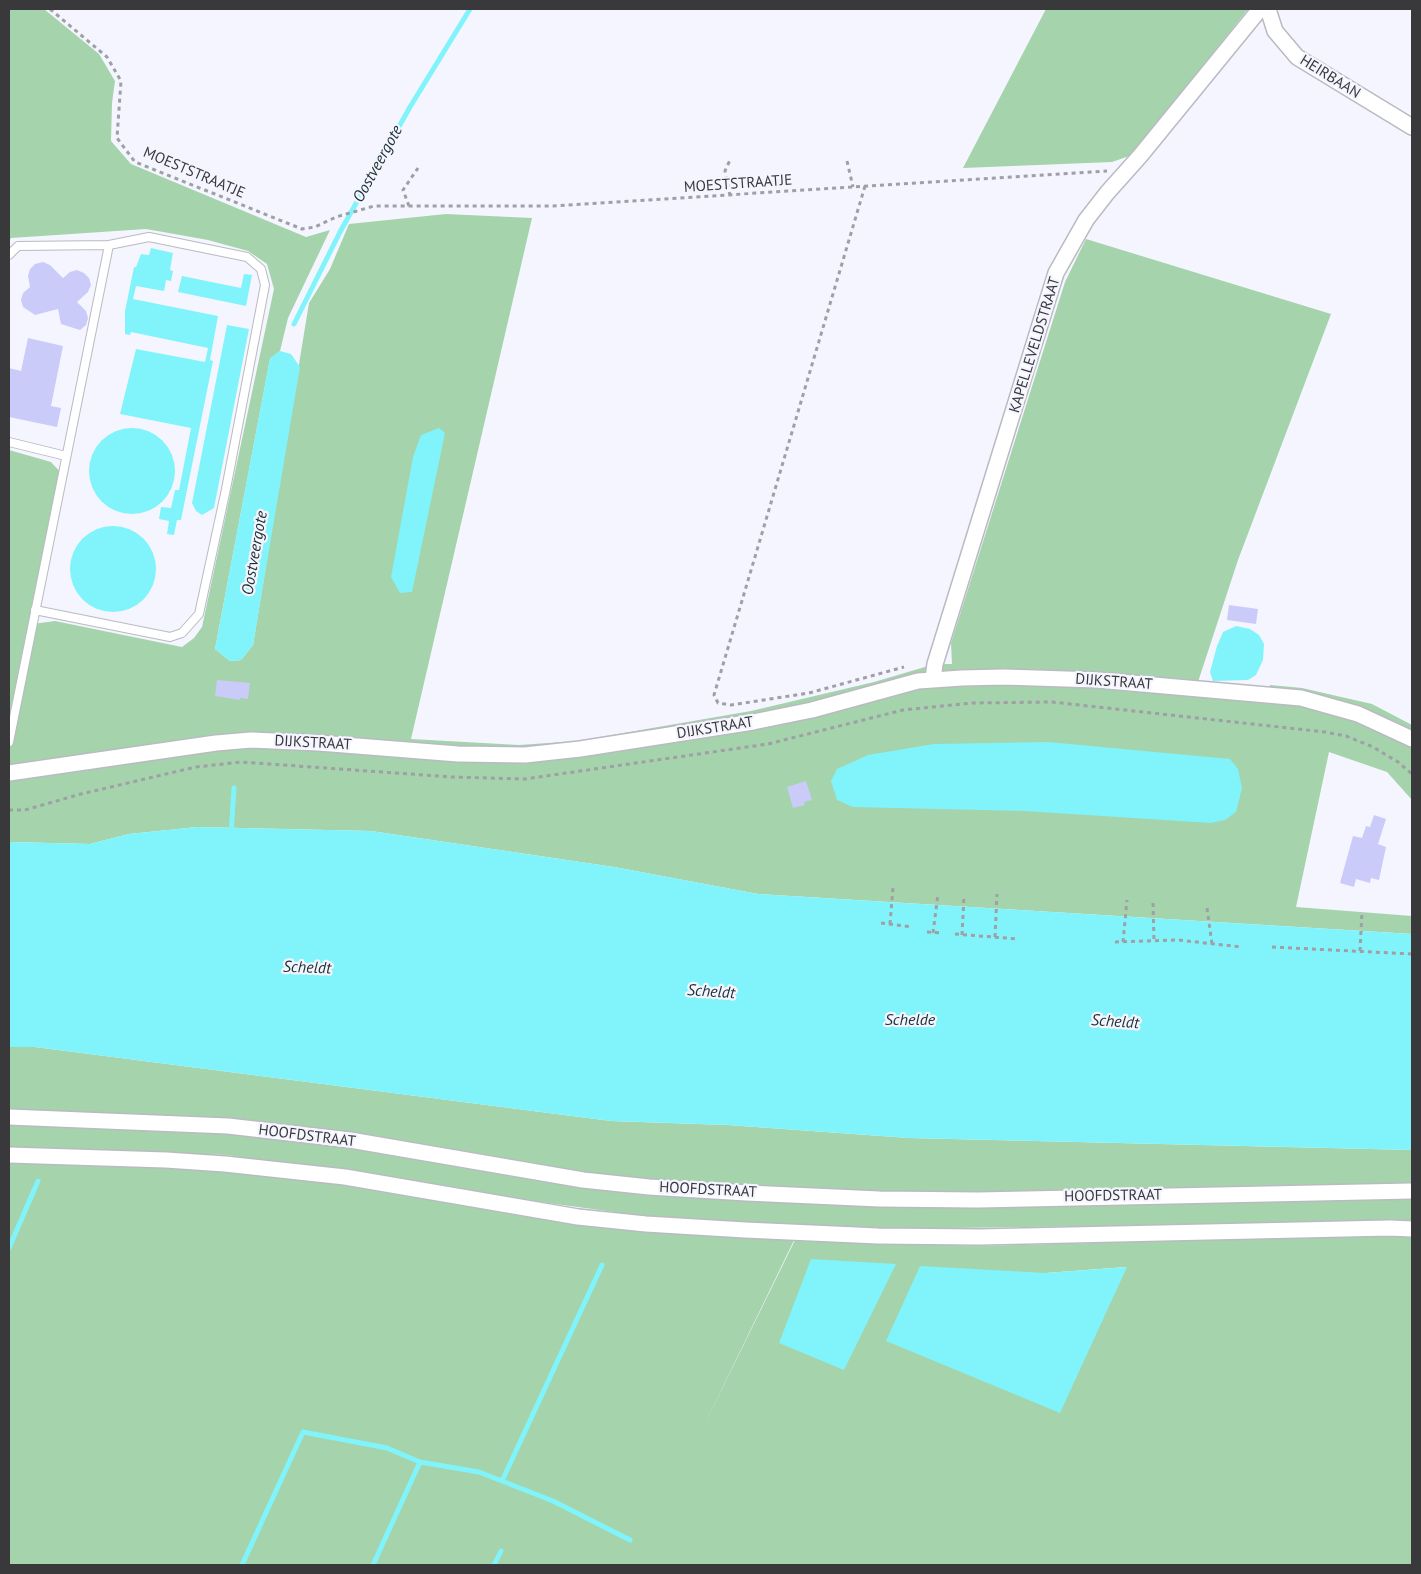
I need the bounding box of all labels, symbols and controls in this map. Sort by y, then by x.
street label: HEIRBAAN [1296,51,1364,103]
water label: Oostveergote [349,122,407,206]
street label: MOESTSTRAATJE [141,144,247,202]
street label: MOESTSTRAATJE [683,171,793,197]
street label: KAPELLEVELDSTRAAT [1006,275,1064,415]
water label: Oostveergote [238,509,272,597]
street label: DIJKSTRAAT [1075,670,1153,694]
street label: DIJKSTRAAT [675,713,755,743]
street label: DIJKSTRAAT [274,732,352,754]
water label: Scheldt [283,958,331,978]
water label: Scheldt [686,981,736,1003]
water label: Schelde [885,1010,935,1030]
water label: Scheldt [1090,1011,1140,1033]
street label: HOOFDSTRAAT [257,1121,357,1151]
street label: HOOFDSTRAAT [659,1178,757,1202]
street label: HOOFDSTRAAT [1064,1186,1162,1206]

